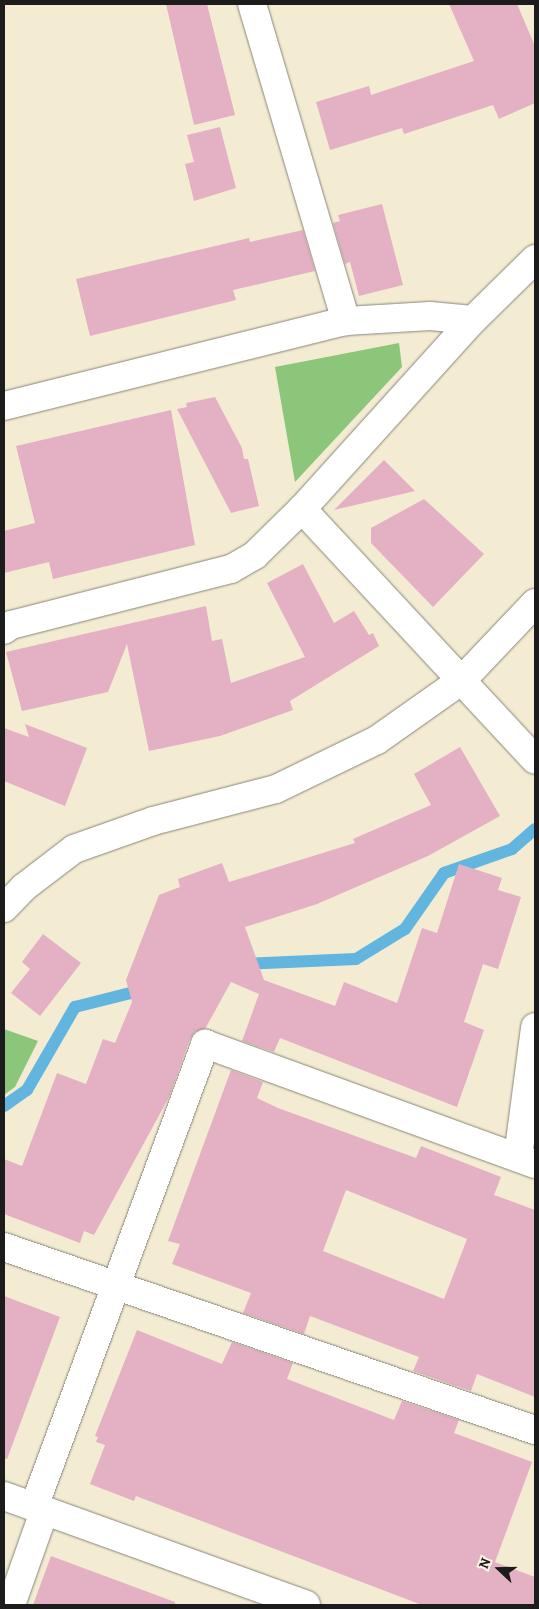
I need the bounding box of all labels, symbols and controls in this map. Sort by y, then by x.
north arrow [474,1544,524,1594]
text: N [474,1555,495,1572]

